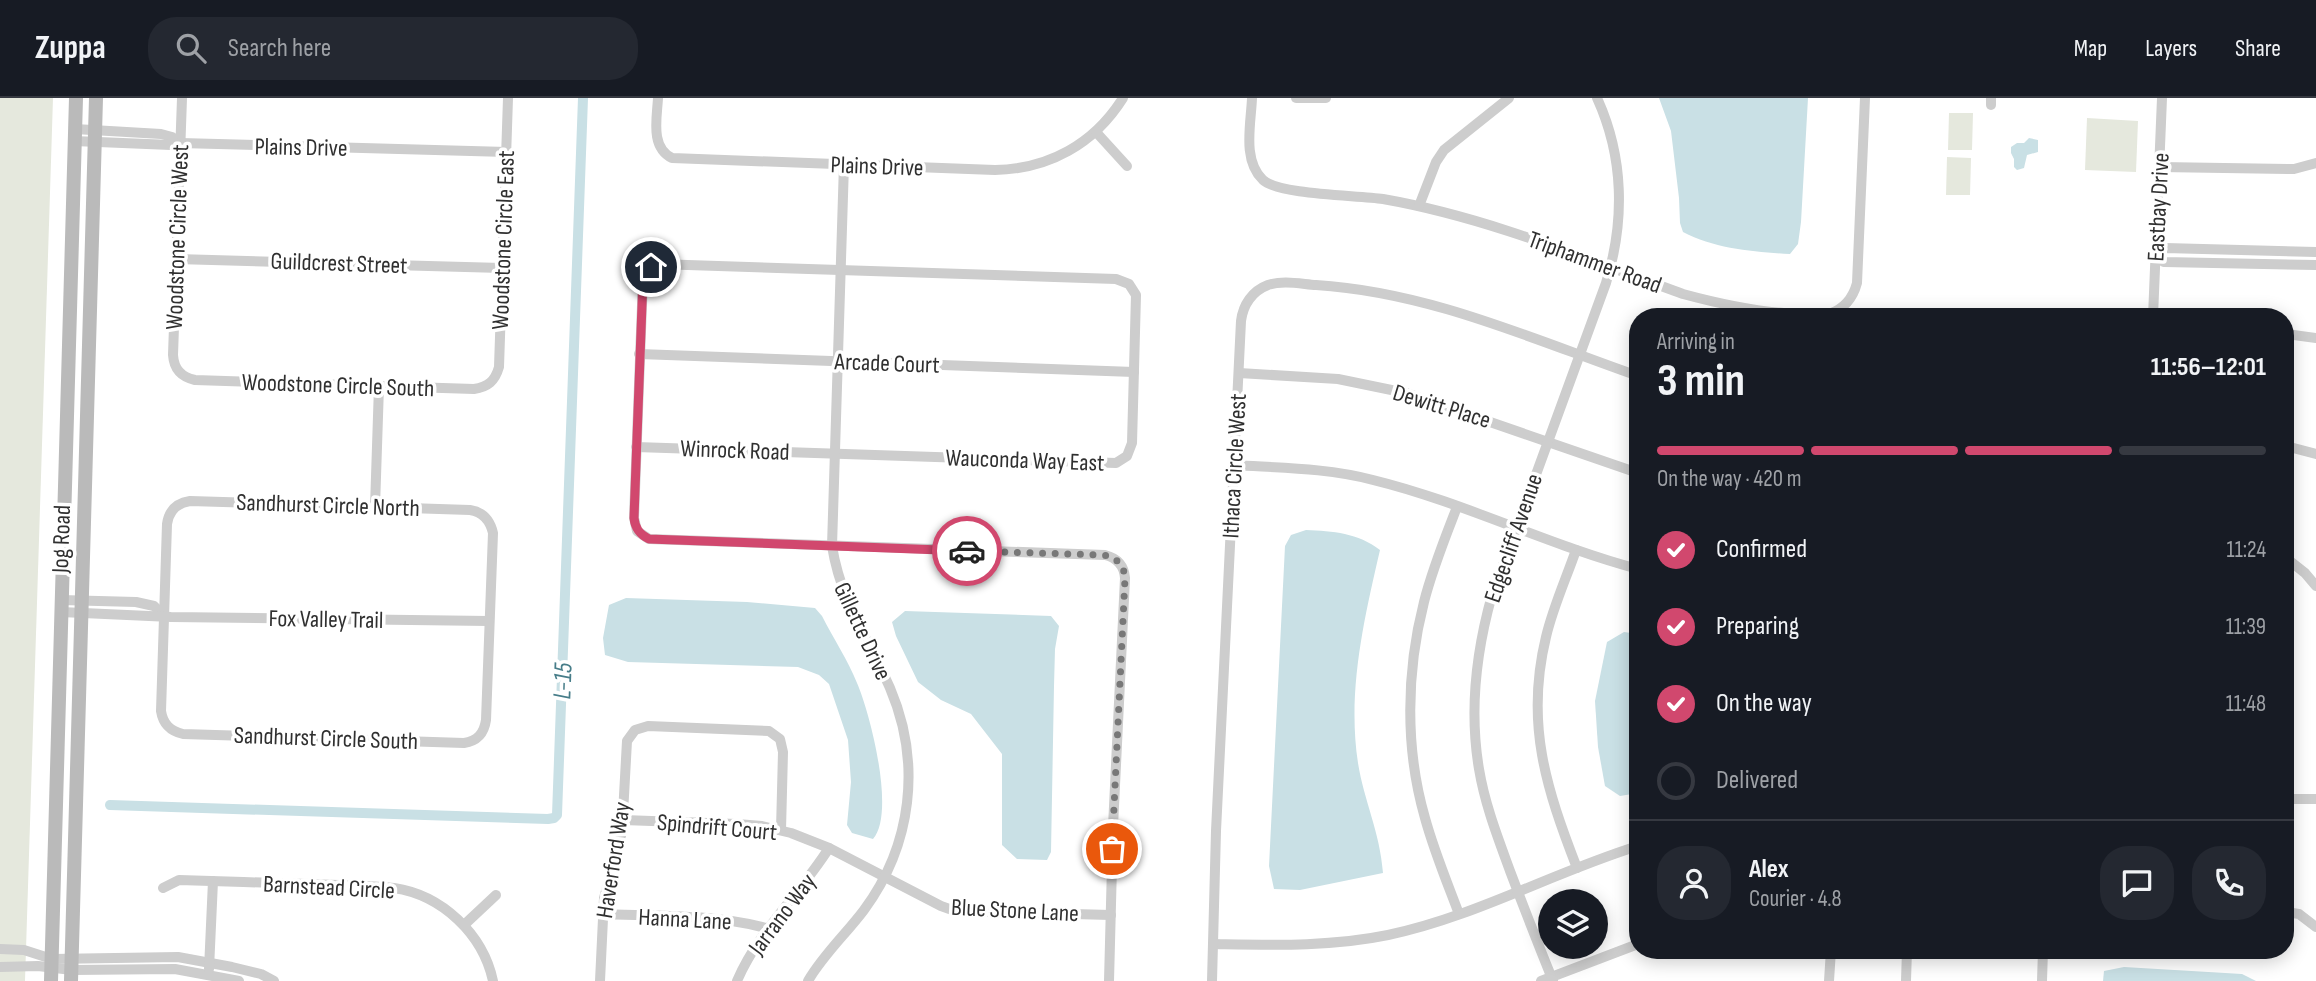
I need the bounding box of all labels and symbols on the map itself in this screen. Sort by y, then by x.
street label: Plains Drive [254,132,348,163]
street label: Woodstone Circle West [160,144,195,330]
street label: Woodstone Circle East [486,150,521,330]
street label: Plains Drive [830,150,924,183]
street label: Eastbay Drive [2141,152,2176,262]
street label: Triphammer Road [1524,225,1666,300]
pin [621,237,681,297]
street label: Guildcrest Street [270,247,408,280]
street label: Arcade Court [833,347,940,380]
street label: Woodstone Circle South [241,368,435,403]
street label: Dewitt Place [1389,378,1494,435]
street label: Ithaca Circle West [1216,393,1253,539]
street label: Winrock Road [680,434,790,467]
street label: Wauconda Way East [945,443,1105,478]
street label: Edgecliff Avenue [1478,470,1549,606]
street label: Sandhurst Circle North [236,488,420,523]
street label: Jog Road [46,504,77,575]
courier [932,516,1002,586]
street label: Gillette Drive [827,578,898,685]
street label: Fox Valley Trail [268,604,384,635]
water label: L-15 [547,661,580,700]
street label: Sandhurst Circle South [233,721,419,756]
street label: Haverford Way [590,800,637,920]
street label: Spindrift Court [656,808,778,847]
pin [1082,819,1142,879]
street label: Jarrano Way [742,868,822,961]
street label: Barnstead Circle [262,870,396,905]
street label: Blue Stone Lane [950,893,1080,928]
street label: Hanna Lane [638,903,732,936]

